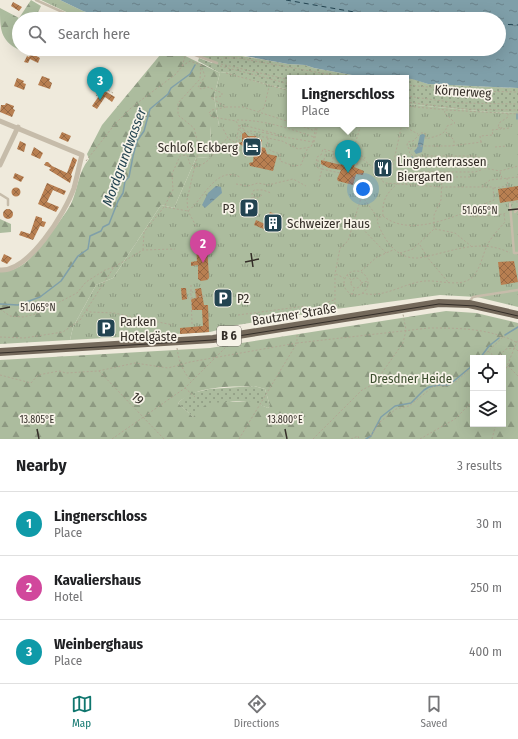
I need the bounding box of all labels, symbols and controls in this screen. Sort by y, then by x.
search box [12,12,506,56]
icon: search [26,23,48,45]
text: Search here [58,25,130,43]
pin: 3 [87,67,113,100]
popup [287,75,409,127]
street label: Körnerweg [434,82,493,101]
text: Lingnerschloss [301,85,395,103]
text: Place [301,103,330,118]
water label: Mordgrundwasser [99,105,150,208]
hotel icon: Schloß Eckberg [241,136,263,158]
place label: Schloß Eckberg [158,140,239,155]
pin: 1 [335,140,361,173]
place label: Lingnerterrassen Biergarten [397,154,486,184]
restaurant icon: Lingnerterrassen Biergarten [372,157,394,179]
your location [353,179,373,199]
parking icon: P3 [238,197,260,219]
place label: P3 [223,201,235,216]
text: 51.065°N [462,205,498,217]
building icon: Schweizer Haus [262,212,284,234]
place label: Schweizer Haus [287,216,370,231]
pin: 2 [190,230,216,263]
parking icon: P2 [212,287,234,309]
place label: P2 [237,291,250,306]
street label: Bautzner Straße [251,300,337,329]
text: 51.065°N [20,302,56,314]
place label: Parken Hotelgäste [120,314,177,344]
parking icon: Parken Hotelgäste [95,317,117,339]
road number: B 6 [217,326,241,346]
map controls [470,355,506,427]
button: locate [470,355,506,391]
park label: Dresdner Heide [370,371,452,386]
street label: 19 [128,389,147,408]
button: layers [470,391,506,427]
text: 13.805°E [20,414,55,426]
text: 13.800°E [267,414,303,426]
text: Nearby [16,455,67,476]
text: 3 results [457,458,502,473]
text: Lingnerschloss [54,507,147,525]
text: 1 [26,516,32,531]
text: 30 m [476,516,502,531]
text: Place [54,525,82,540]
text: Kavaliershaus [54,571,141,589]
text: 2 [26,580,32,595]
text: 250 m [470,580,502,595]
text: Hotel [54,589,83,604]
text: Weinberghaus [54,635,143,653]
text: 3 [26,644,32,659]
text: 400 m [469,644,502,659]
text: Place [54,653,82,668]
tab: Map [71,693,93,730]
tab: Directions [234,693,279,730]
tab: Saved [421,693,447,730]

